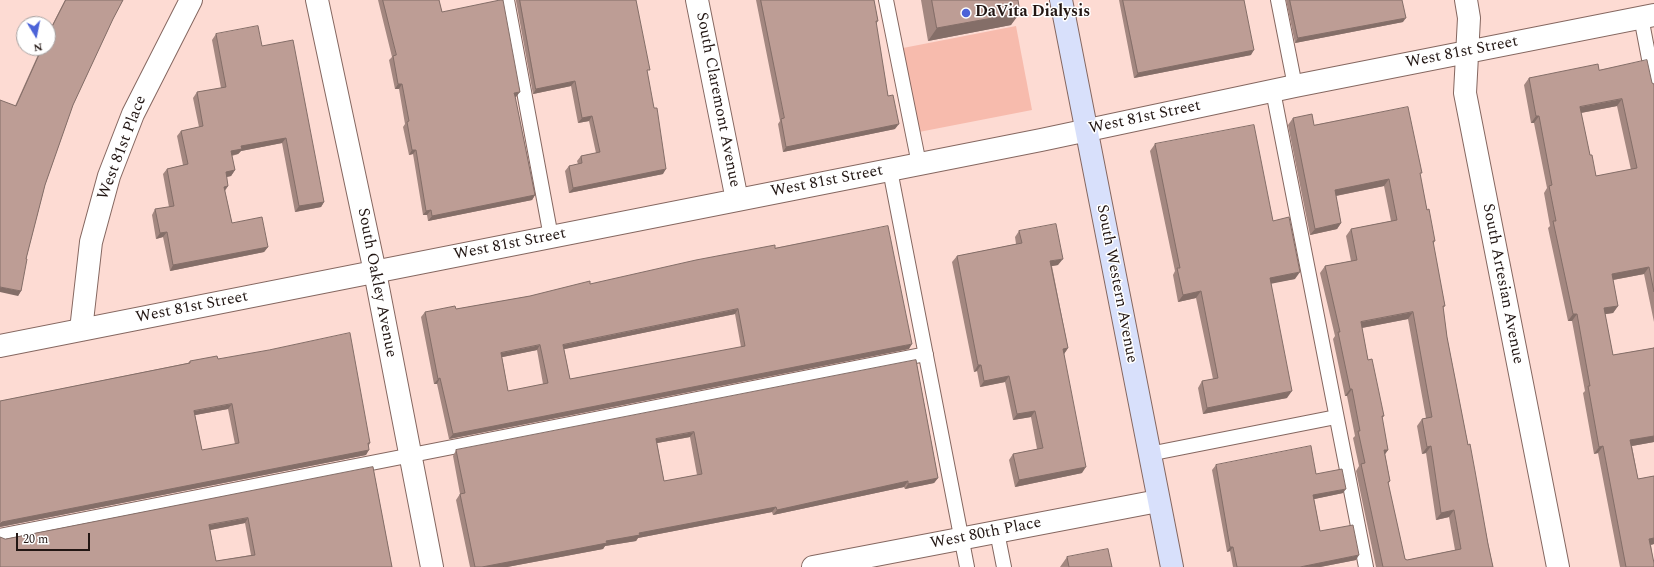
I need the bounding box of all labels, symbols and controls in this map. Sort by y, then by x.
place label: DaVita Dialysis [975,3,1090,23]
marker: DaVita Dialysis [960,7,972,19]
street label: South Claremont Avenue [691,11,743,189]
north arrow [16,16,56,56]
street label: West 81st Street [1404,33,1520,73]
text: N [32,38,44,56]
street label: West 81st Place [94,93,152,203]
street label: West 81st Street [1087,97,1203,139]
street label: West 81st Street [769,162,885,202]
street label: South Artesian Avenue [1477,202,1527,366]
street label: South Western Avenue [1091,203,1141,365]
street label: South Oakley Avenue [352,207,400,359]
street label: West 81st Street [452,225,568,265]
street label: West 81st Street [134,288,250,328]
street label: West 80th Place [929,514,1043,554]
scale bar [18,525,92,551]
text: 20 m [23,530,48,549]

